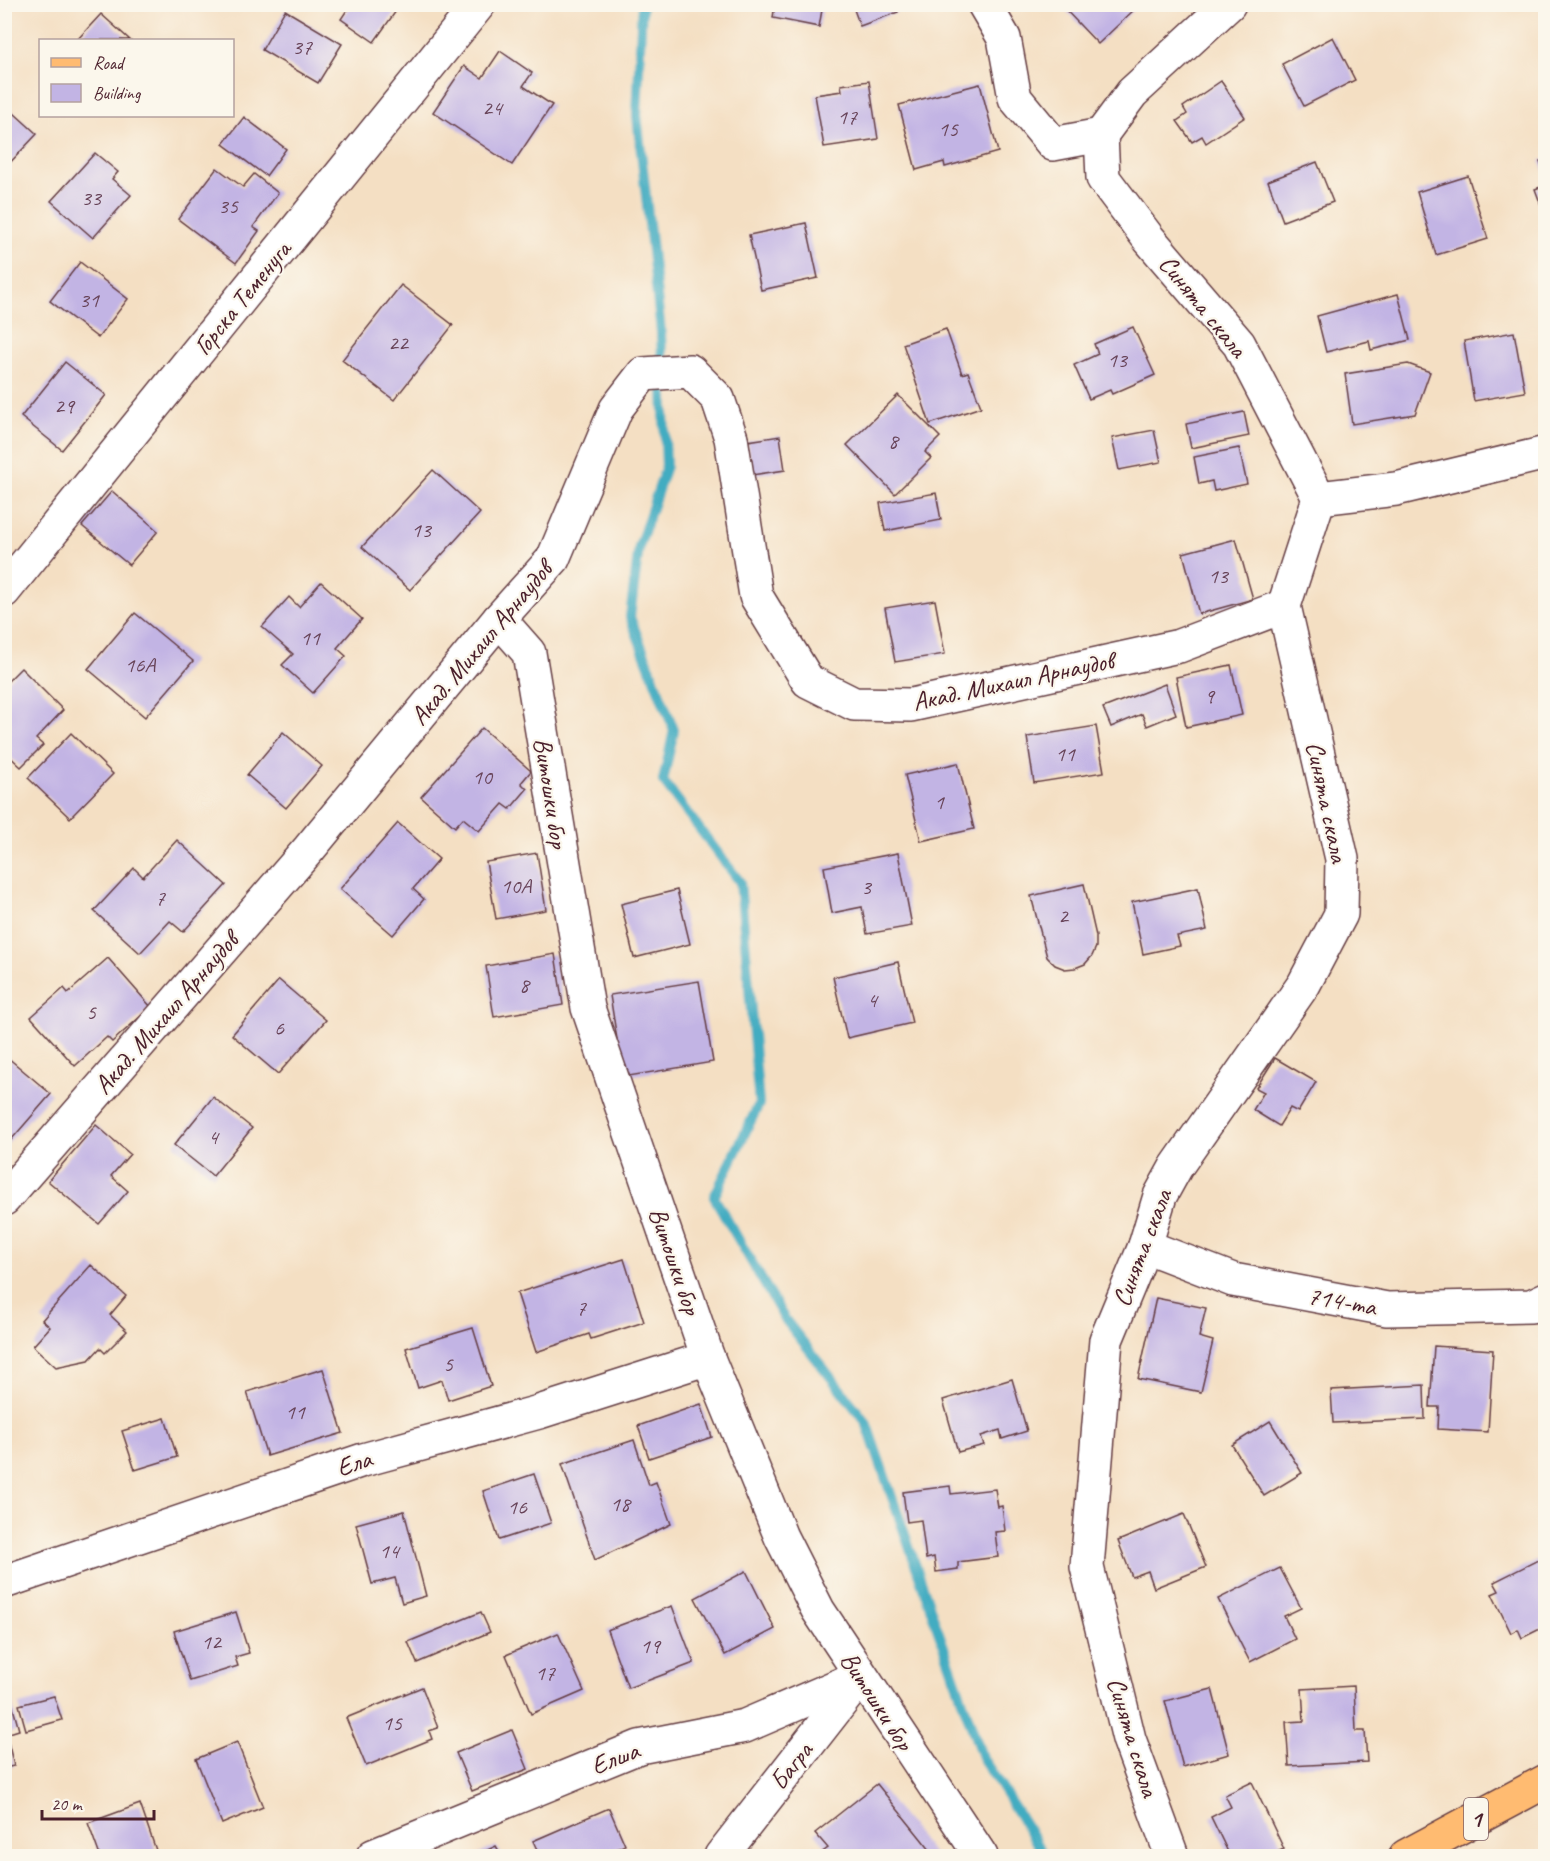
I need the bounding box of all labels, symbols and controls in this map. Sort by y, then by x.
house number: 37 [292,33,313,61]
legend [39,39,234,117]
text: Road [93,52,126,74]
text: Building [93,82,142,104]
house number: 24 [482,94,504,122]
house number: 17 [837,103,858,131]
house number: 15 [938,115,959,143]
house number: 33 [81,184,103,212]
house number: 35 [218,192,239,220]
street label: Горска Теменуга [186,232,300,362]
street label: Синята скала [1152,248,1255,365]
house number: 31 [79,286,100,314]
house number: 22 [388,329,410,357]
house number: 13 [1107,346,1129,374]
house number: 29 [54,392,76,420]
house number: 8 [888,427,900,455]
house number: 13 [411,516,433,544]
street label: Акад. Михаил Арнаудов [403,550,563,732]
house number: 13 [1208,562,1230,590]
house number: 11 [300,624,321,652]
street label: Акад. Михаил Арнаудов [910,643,1121,718]
house number: 16А [125,651,156,679]
house number: 9 [1204,682,1216,710]
street label: Витошки бор [526,735,576,853]
street label: Синята скала [1298,739,1356,867]
house number: 11 [1055,740,1076,768]
house number: 10 [472,763,494,791]
house number: 1 [934,788,945,816]
house number: 10А [501,872,532,900]
house number: 3 [861,873,873,901]
house number: 7 [155,884,166,912]
house number: 2 [1058,902,1070,930]
street label: Акад. Михаил Арнаудов [87,921,249,1101]
house number: 8 [519,971,531,999]
house number: 4 [867,986,879,1014]
house number: 5 [86,998,97,1026]
house number: 6 [274,1014,285,1042]
house number: 4 [208,1123,220,1151]
street label: Синята скала [1105,1183,1180,1311]
street label: Витошки бор [641,1203,709,1321]
street label: 714-та [1305,1279,1380,1324]
house number: 7 [576,1294,587,1322]
house number: 5 [443,1350,454,1378]
house number: 11 [285,1398,306,1426]
street label: Ела [332,1441,377,1484]
house number: 18 [610,1490,632,1518]
house number: 16 [507,1493,528,1521]
house number: 14 [379,1537,401,1565]
house number: 12 [201,1628,223,1656]
house number: 19 [640,1632,662,1660]
street label: Витошки бор [833,1645,922,1758]
house number: 17 [535,1659,556,1687]
street label: Синята скала [1099,1674,1167,1802]
house number: 15 [382,1709,403,1737]
street label: Елша [586,1733,645,1782]
street label: Багра [762,1734,821,1797]
scale bar [42,1783,154,1821]
text: 20 m [51,1793,84,1815]
road number: 1 [1464,1798,1488,1840]

